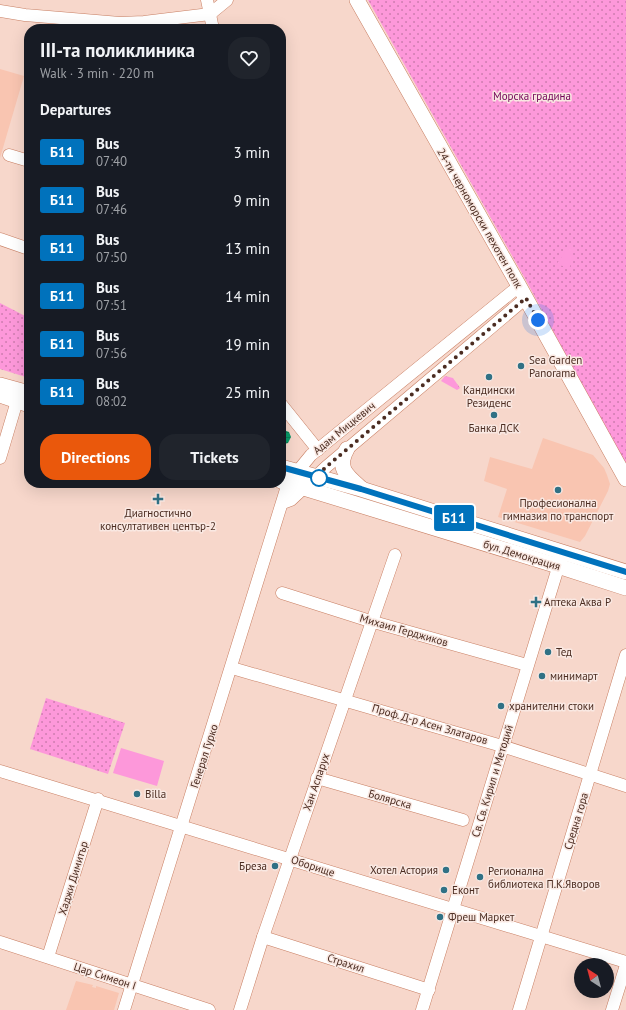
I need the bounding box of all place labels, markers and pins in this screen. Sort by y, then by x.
place label: Sea Garden Panorama [529,353,582,380]
marker: Sea Garden Panorama [516,361,526,371]
marker: Кандински Резиденс [484,372,494,382]
place label: Кандински Резиденс [463,383,515,410]
marker: Банка ДСК [489,410,499,420]
place label: Банка ДСК [469,421,520,435]
unlabelled marker [310,469,328,487]
marker: Професионална гимназия по транспорт [553,485,563,495]
marker: Диагностично консултативен център-2 [152,493,164,505]
place label: Професионална гимназия по транспорт [503,496,614,523]
place label: Диагностично консултативен център-2 [100,506,216,533]
place label: Аптека Аква Р [544,595,611,609]
marker: Аптека Аква Р [531,597,541,607]
place label: Тед [556,645,572,659]
marker: Тед [543,647,553,657]
place label: минимарт [550,669,598,683]
marker: минимарт [537,671,547,681]
place label: хранителни стоки [509,699,594,713]
marker: хранителни стоки [496,701,506,711]
place label: Billa [145,787,166,801]
marker: Billa [132,789,142,799]
place label: Бреза [239,859,267,873]
marker: Бреза [270,861,280,871]
place label: Хотел Астория [370,863,438,877]
place label: Регионална библиотека П.К.Яворов [488,864,600,891]
marker: Хотел Астория [441,865,451,875]
marker: Регионална библиотека П.К.Яворов [475,872,485,882]
place label: Еконт [452,883,480,897]
marker: Еконт [439,885,449,895]
place label: Фреш Маркет [448,910,515,924]
marker: Фреш Маркет [435,912,445,922]

